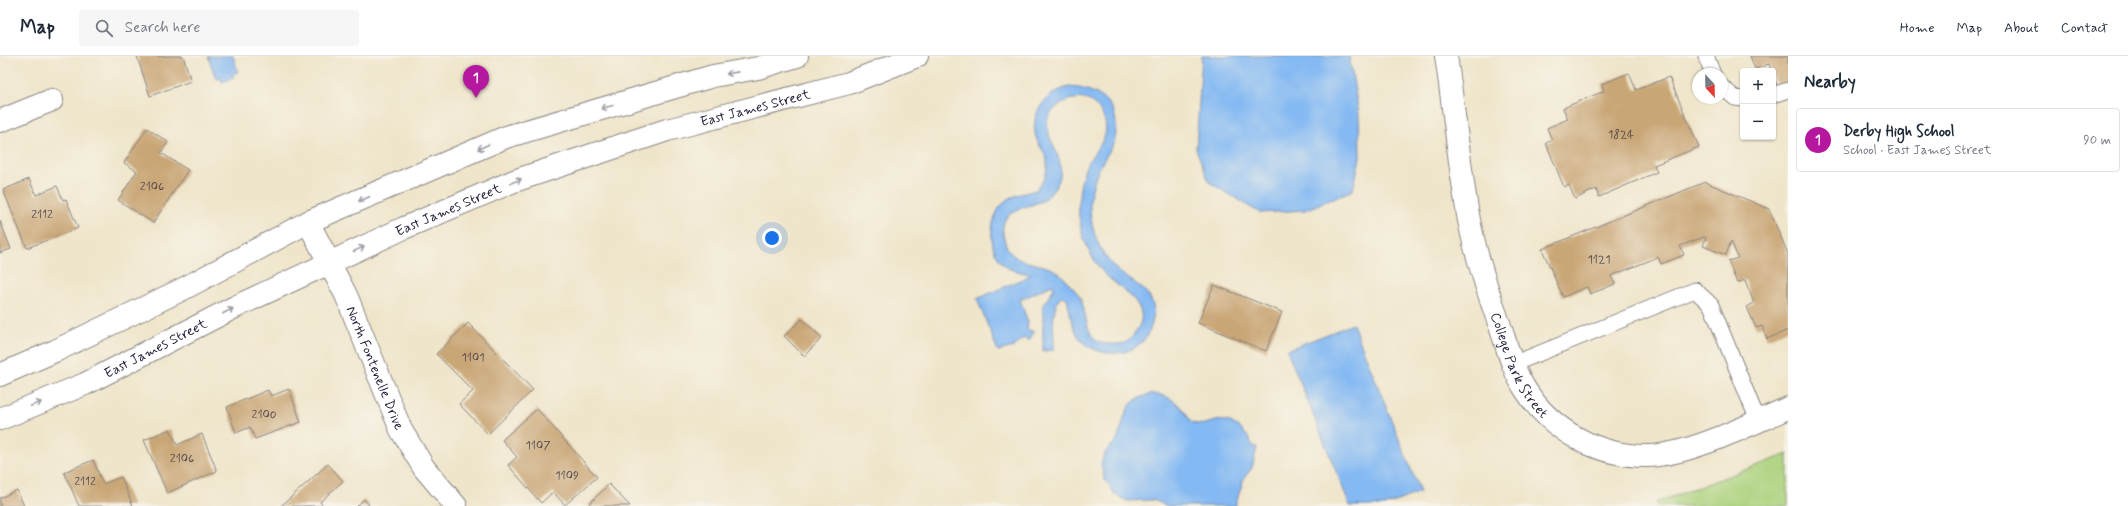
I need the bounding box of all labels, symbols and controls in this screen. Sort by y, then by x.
search box [79,10,359,46]
text: Map [20,15,55,40]
icon: search [93,17,115,39]
text: Search here [125,18,200,38]
text: Home [1900,19,1934,37]
text: Map [1956,19,1982,37]
text: About [2004,19,2039,37]
text: Contact [2061,19,2108,37]
pin: 1 [463,65,489,98]
north arrow [1692,68,1728,104]
map controls [1740,68,1776,140]
button: + [1740,68,1776,104]
one-way arrow [726,69,739,77]
text: Nearby [1804,71,1856,93]
street label: East James Street [698,85,813,131]
one-way arrow [600,104,613,111]
button: − [1740,104,1776,140]
text: Derby High School [1843,122,1954,142]
house number: 1824 [1608,127,1634,143]
text: 1 [1815,132,1821,149]
text: 90 m [2083,132,2111,149]
text: School · East James Street [1843,142,1991,159]
one-way arrow [478,144,490,151]
one-way arrow [510,176,522,184]
house number: 2106 [140,179,164,195]
street label: East James Street [393,179,505,241]
one-way arrow [358,196,370,203]
house number: 2112 [31,207,53,223]
your location [762,228,782,248]
one-way arrow [352,245,364,252]
house number: 1121 [1587,252,1611,268]
street label: North Fontenelle Drive [341,304,408,433]
one-way arrow [222,306,234,314]
street label: College Park Street [1486,310,1552,422]
street label: East James Street [101,315,211,383]
house number: 1101 [461,350,485,366]
one-way arrow [30,400,42,407]
house number: 2100 [252,407,277,423]
house number: 1107 [525,438,551,454]
house number: 2106 [170,451,194,467]
house number: 1109 [555,468,579,484]
house number: 2112 [74,474,96,490]

